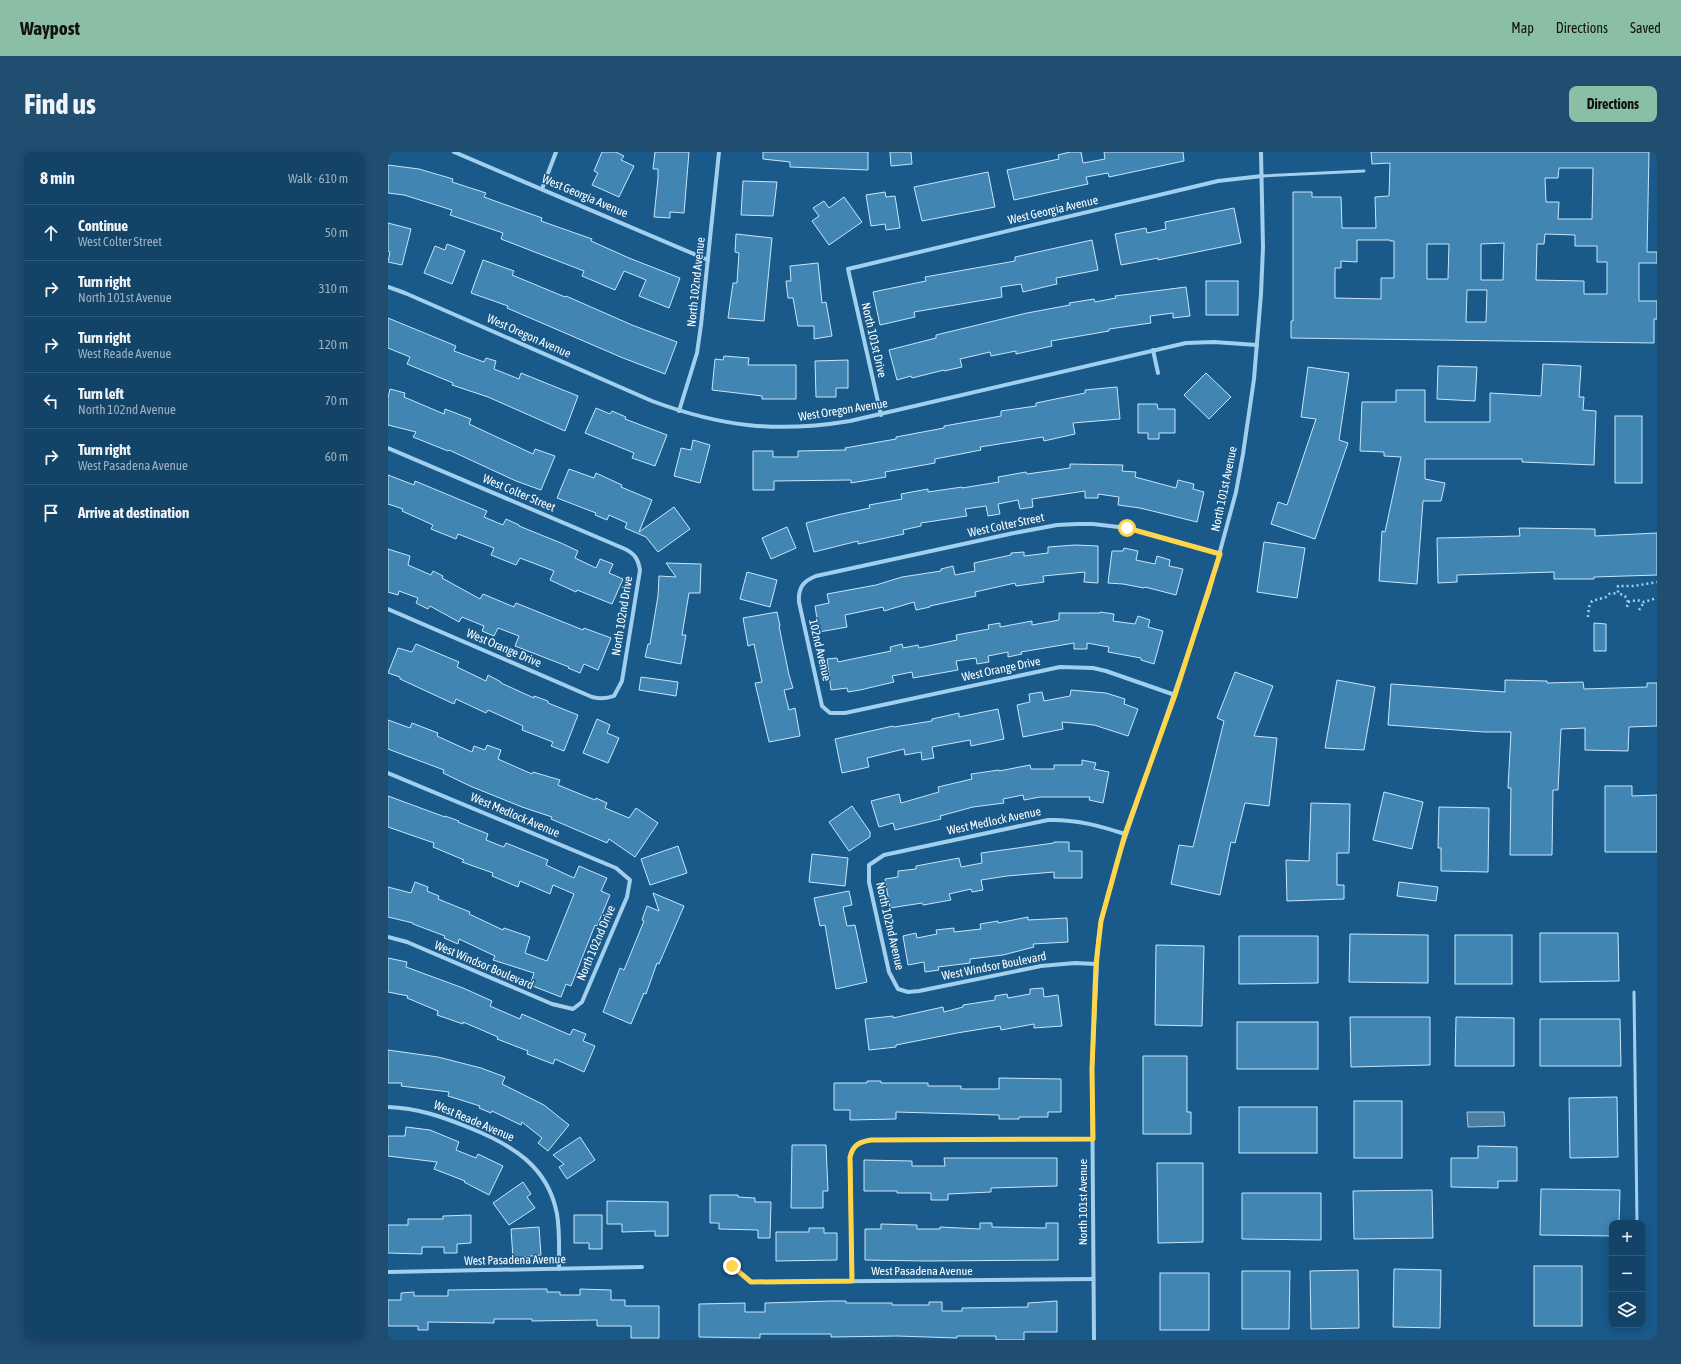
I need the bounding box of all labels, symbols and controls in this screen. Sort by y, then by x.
text: Waypost [20,17,80,39]
text: Map [1511,20,1534,36]
text: Directions [1556,20,1608,36]
text: Saved [1630,20,1661,36]
button: Directions [1569,86,1657,122]
text: Find us [24,88,96,120]
text: 8 min [40,168,75,188]
text: Walk · 610 m [288,171,348,186]
street label: West Georgia Avenue [540,172,630,220]
street label: West Georgia Avenue [1007,193,1099,227]
text: Continue [78,217,128,234]
icon: ahead [40,222,62,244]
text: 50 m [325,225,348,240]
text: West Colter Street [78,234,162,249]
street label: North 102nd Avenue [684,236,708,328]
text: Turn right [78,273,131,290]
icon: right [40,278,62,300]
text: 310 m [319,281,348,296]
text: North 101st Avenue [78,290,172,305]
street label: North 101st Drive [859,301,889,379]
street label: West Oregon Avenue [485,311,573,361]
text: Turn right [78,329,131,346]
icon: right [40,334,62,356]
text: 120 m [319,337,348,352]
text: West Reade Avenue [78,346,171,361]
text: Turn left [78,385,124,402]
icon: left [40,390,62,412]
text: 70 m [325,393,348,408]
street label: West Oregon Avenue [797,396,889,424]
text: North 102nd Avenue [78,402,176,417]
text: Turn right [78,441,131,458]
street label: North 101st Avenue [1208,445,1240,533]
icon: right [40,446,62,468]
text: 60 m [325,449,348,464]
text: West Pasadena Avenue [78,458,188,473]
street label: West Colter Street [481,471,558,515]
icon: arrive [40,502,62,524]
text: Arrive at destination [78,504,189,521]
street label: West Colter Street [967,510,1046,540]
route start [1118,519,1136,537]
street label: North 102nd Drive [609,575,635,657]
street label: 102nd Avenue [806,618,834,682]
street label: West Orange Drive [464,626,544,670]
street label: West Orange Drive [960,654,1042,684]
street label: West Medlock Avenue [468,790,562,840]
street label: West Medlock Avenue [946,804,1042,838]
street label: North 102nd Avenue [873,880,907,972]
street label: North 102nd Drive [574,903,618,983]
street label: West Windsor Boulevard [432,938,536,992]
street label: West Windsor Boulevard [940,949,1048,983]
street label: West Reade Avenue [432,1098,516,1144]
street label: North 101st Avenue [1076,1159,1090,1245]
map controls [1609,1220,1645,1328]
button: + [1609,1220,1645,1256]
street label: West Pasadena Avenue [464,1252,566,1268]
button: − [1609,1256,1645,1292]
route end [723,1257,741,1275]
street label: West Pasadena Avenue [871,1264,973,1278]
button: layers [1609,1292,1645,1328]

